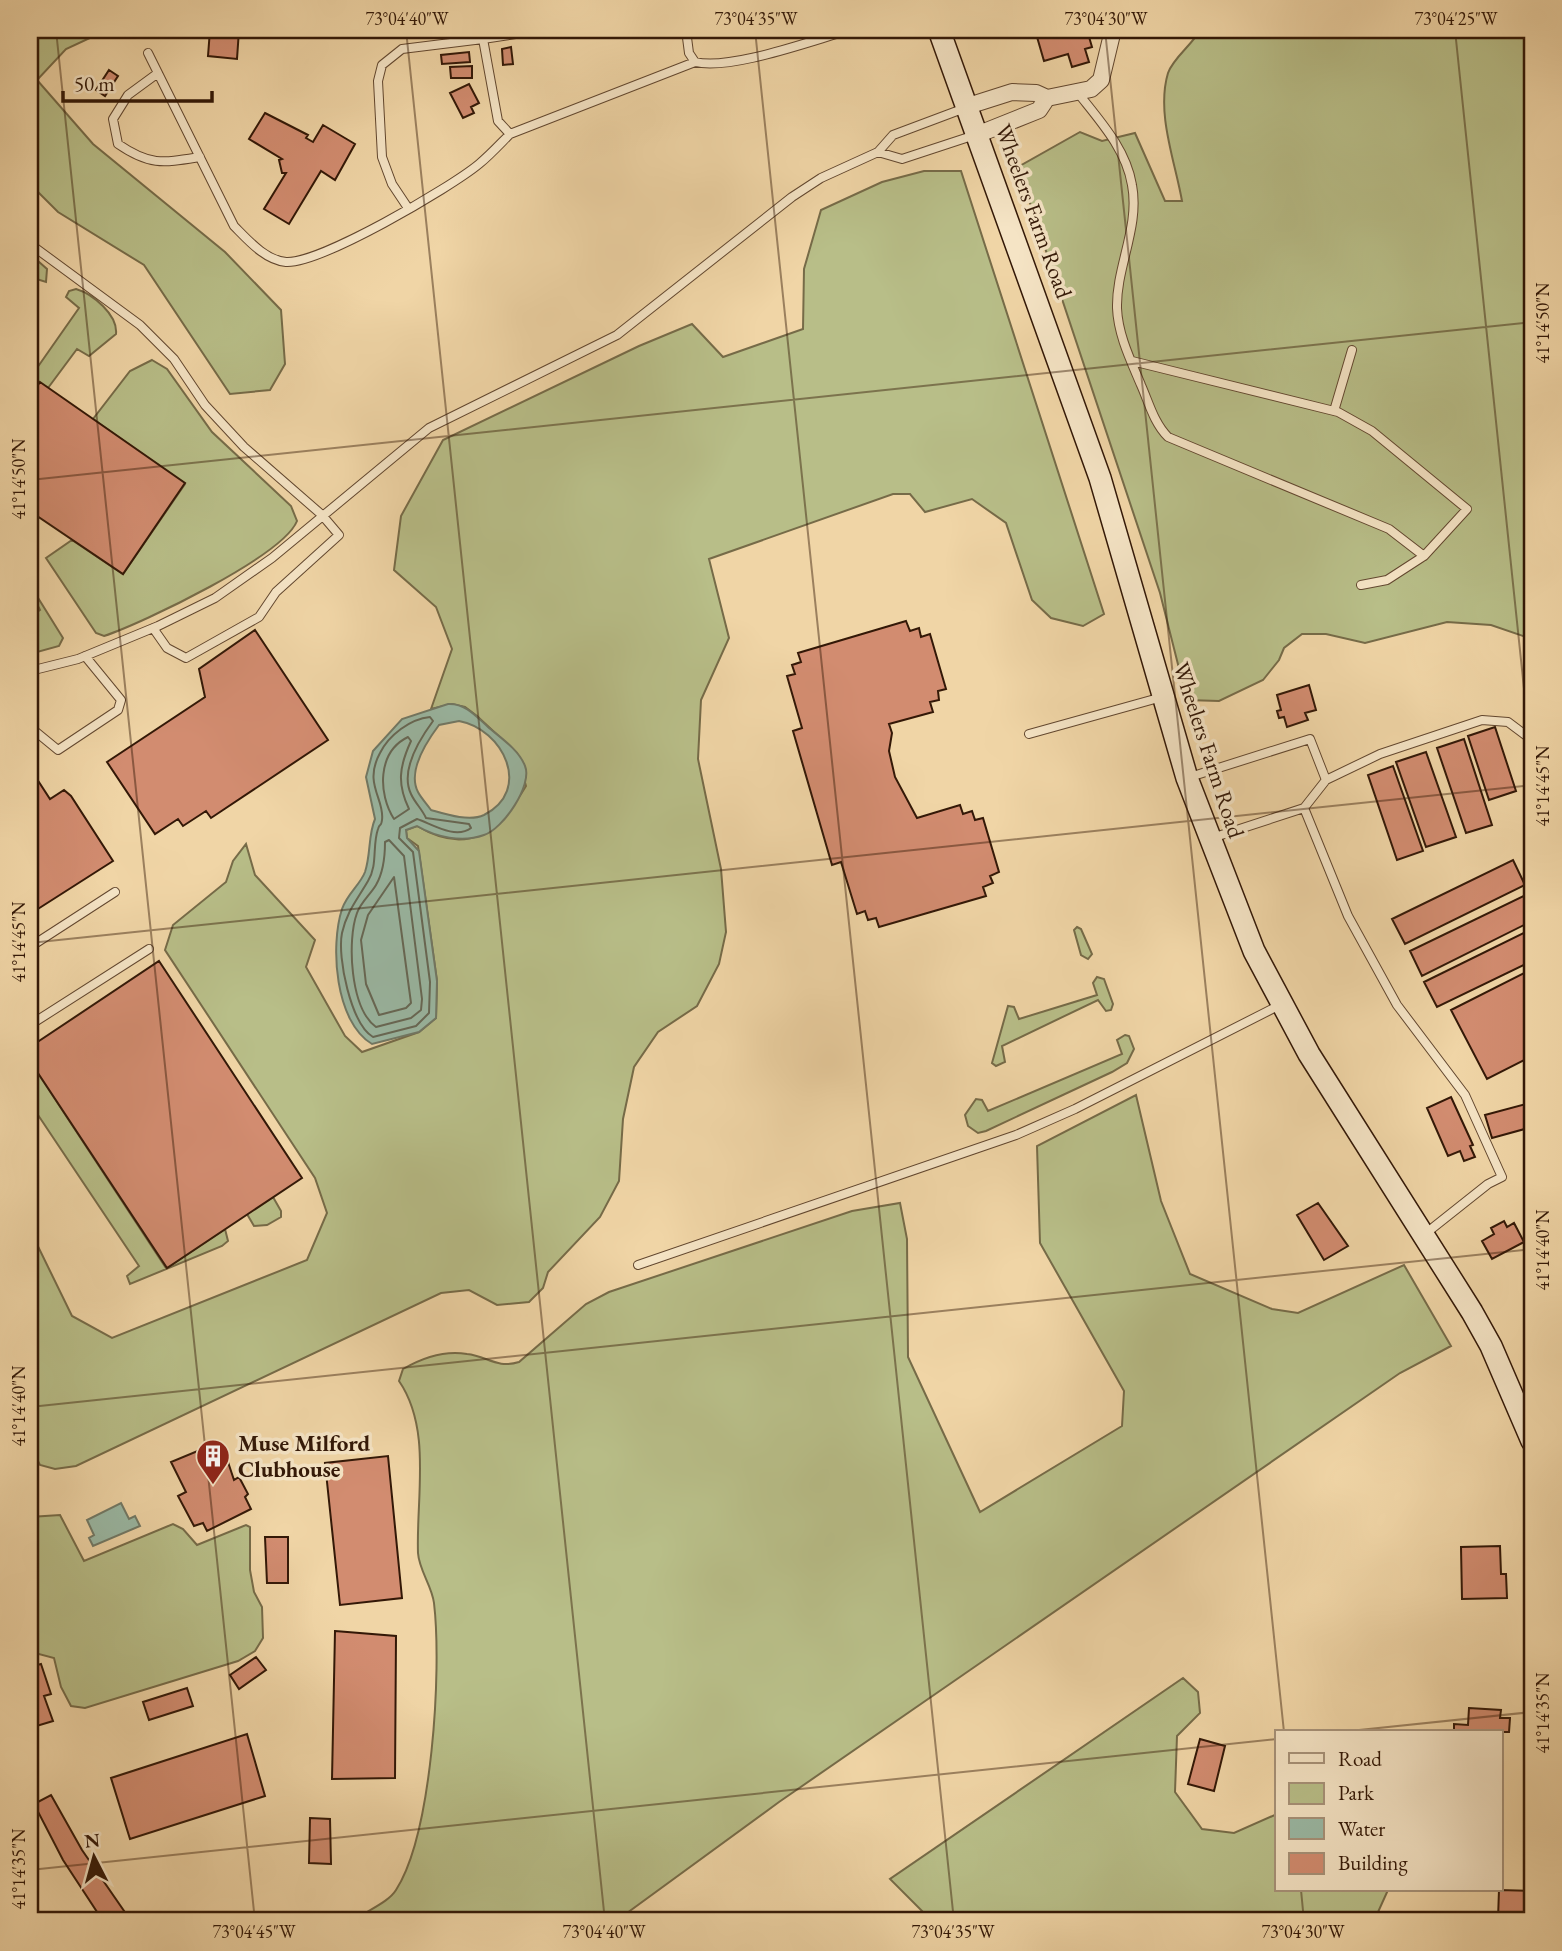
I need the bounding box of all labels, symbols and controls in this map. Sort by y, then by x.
text: 73°04'40"W [365,7,449,30]
text: 73°04'35"W [714,7,798,30]
text: 73°04'30"W [1064,7,1148,30]
text: 73°04'25"W [1414,7,1498,30]
scale bar [63,60,212,104]
text: 50 m [74,70,115,97]
street label: Wheelers Farm Road [989,120,1080,303]
text: 41°14'50"N [1531,282,1554,363]
text: 41°14'50"N [7,438,30,519]
street label: Wheelers Farm Road [1166,658,1252,842]
text: 41°14'45"N [1531,745,1554,826]
text: 41°14'45"N [7,901,30,982]
text: 41°14'40"N [1531,1209,1554,1290]
text: 41°14'40"N [7,1365,30,1446]
place label: Muse Milford Clubhouse [238,1428,370,1484]
building icon: Muse Milford Clubhouse [194,1437,232,1486]
text: 41°14'35"N [1531,1672,1554,1753]
legend [1275,1730,1502,1892]
text: Road [1338,1745,1382,1772]
text: Park [1338,1779,1375,1806]
text: Water [1338,1815,1385,1842]
north arrow [60,1822,130,1892]
text: N [83,1827,102,1854]
text: 41°14'35"N [7,1828,30,1909]
text: Building [1338,1849,1408,1876]
text: 73°04'45"W [212,1920,296,1943]
text: 73°04'40"W [562,1920,646,1943]
text: 73°04'35"W [911,1920,995,1943]
text: 73°04'30"W [1261,1920,1345,1943]

